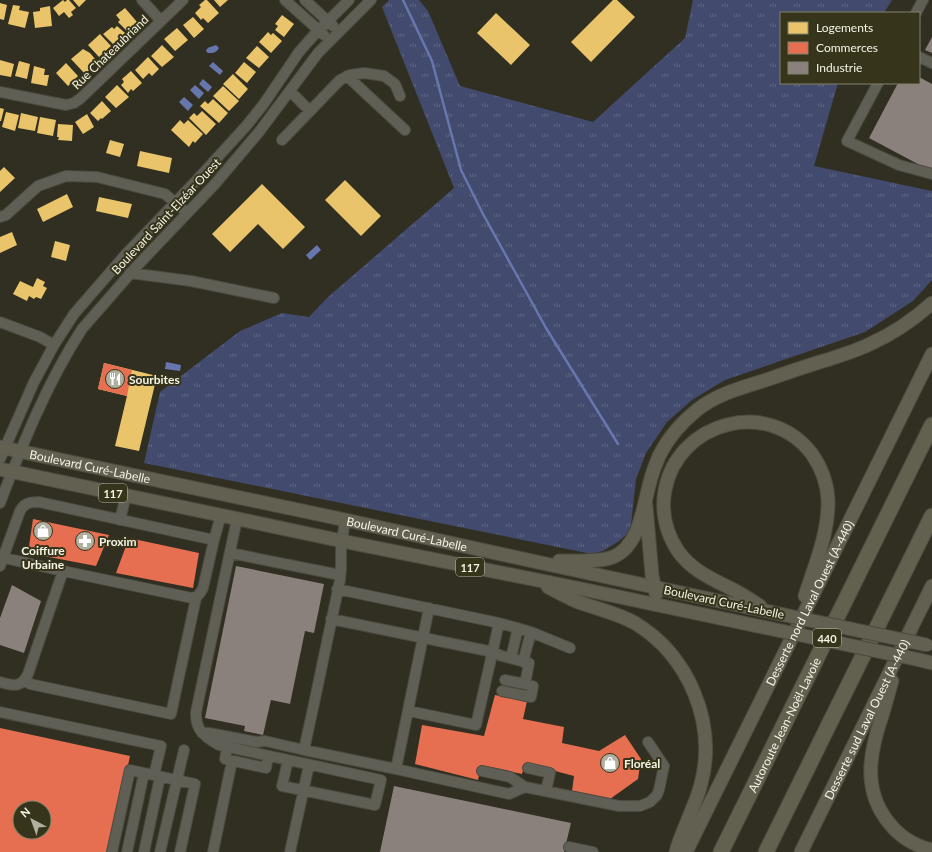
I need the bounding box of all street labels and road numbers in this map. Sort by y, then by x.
street label: Rue Chateaubriand [69,12,151,92]
street label: Boulevard Saint-Elzéar Ouest [108,154,224,277]
street label: Boulevard Curé-Labelle [28,446,152,486]
road number: 117 [99,484,127,502]
street label: Boulevard Curé-Labelle [345,513,469,554]
street label: Desserte nord Laval Ouest (A-440) [763,518,855,688]
road number: 117 [456,558,484,576]
street label: Boulevard Curé-Labelle [662,582,786,622]
road number: 440 [813,629,841,647]
street label: Desserte sud Laval Ouest (A-440) [821,637,912,802]
street label: Autoroute Jean-Noël-Lavoie [744,655,824,795]

